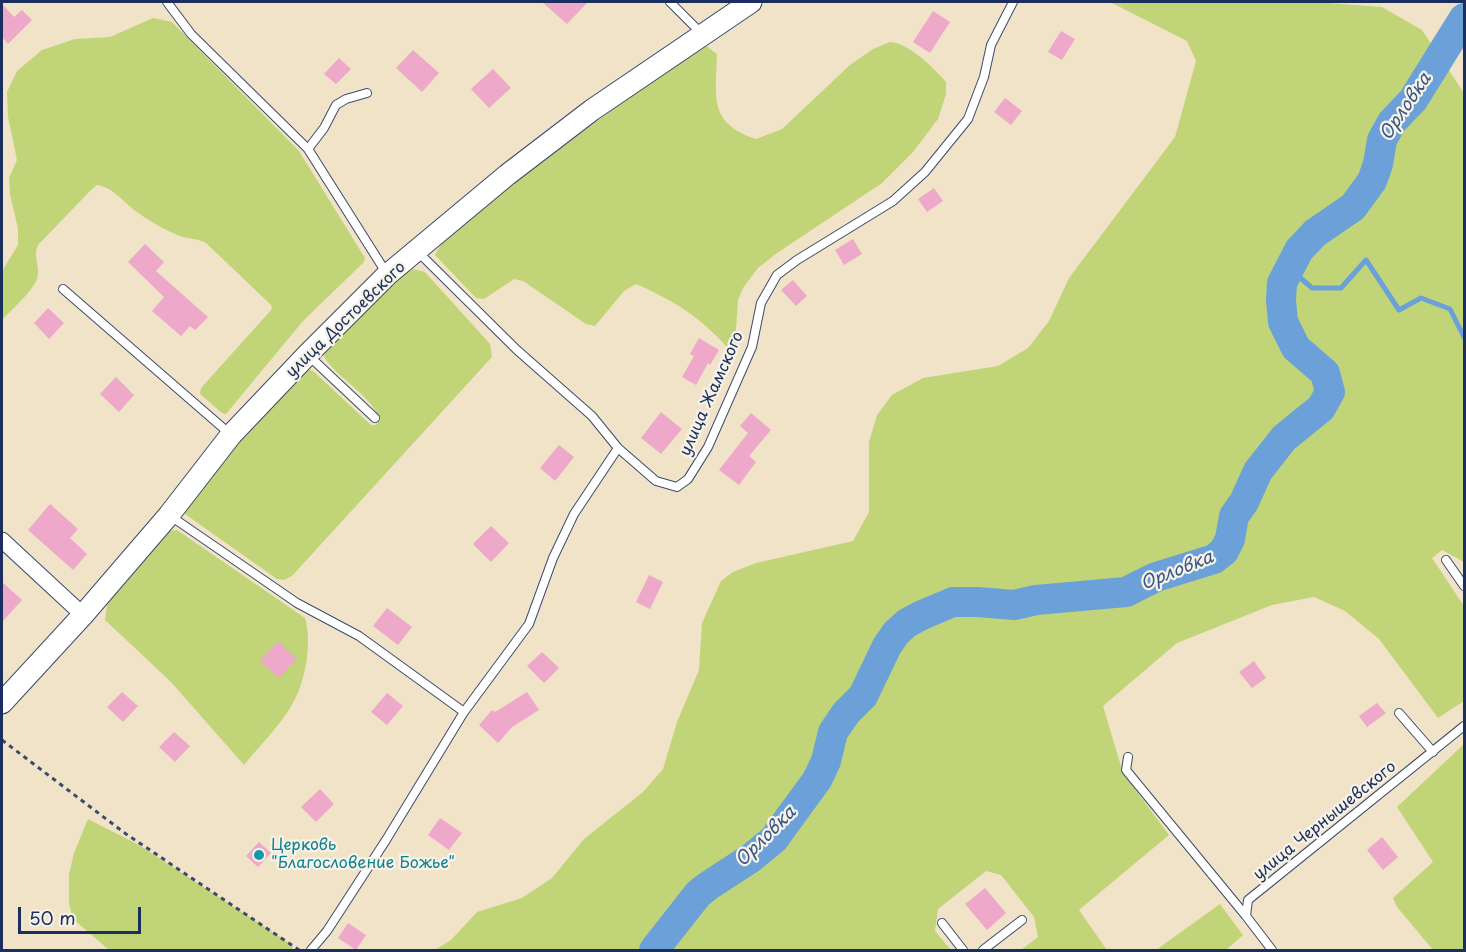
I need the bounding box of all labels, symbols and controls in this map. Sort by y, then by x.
water label: Орловка [1376,69,1436,145]
street label: улица Достоевского [282,258,410,382]
street label: улица Жамского [676,329,748,459]
water label: Орловка [1137,547,1217,595]
street label: улица Чернышевского [1250,757,1400,885]
water label: Орловка [731,802,801,872]
place label: Церковь "Благословение Божье" [271,836,455,874]
marker: Церковь "Благословение Божье" [252,848,266,862]
scale bar [21,895,144,933]
text: 50 m [29,904,76,931]

